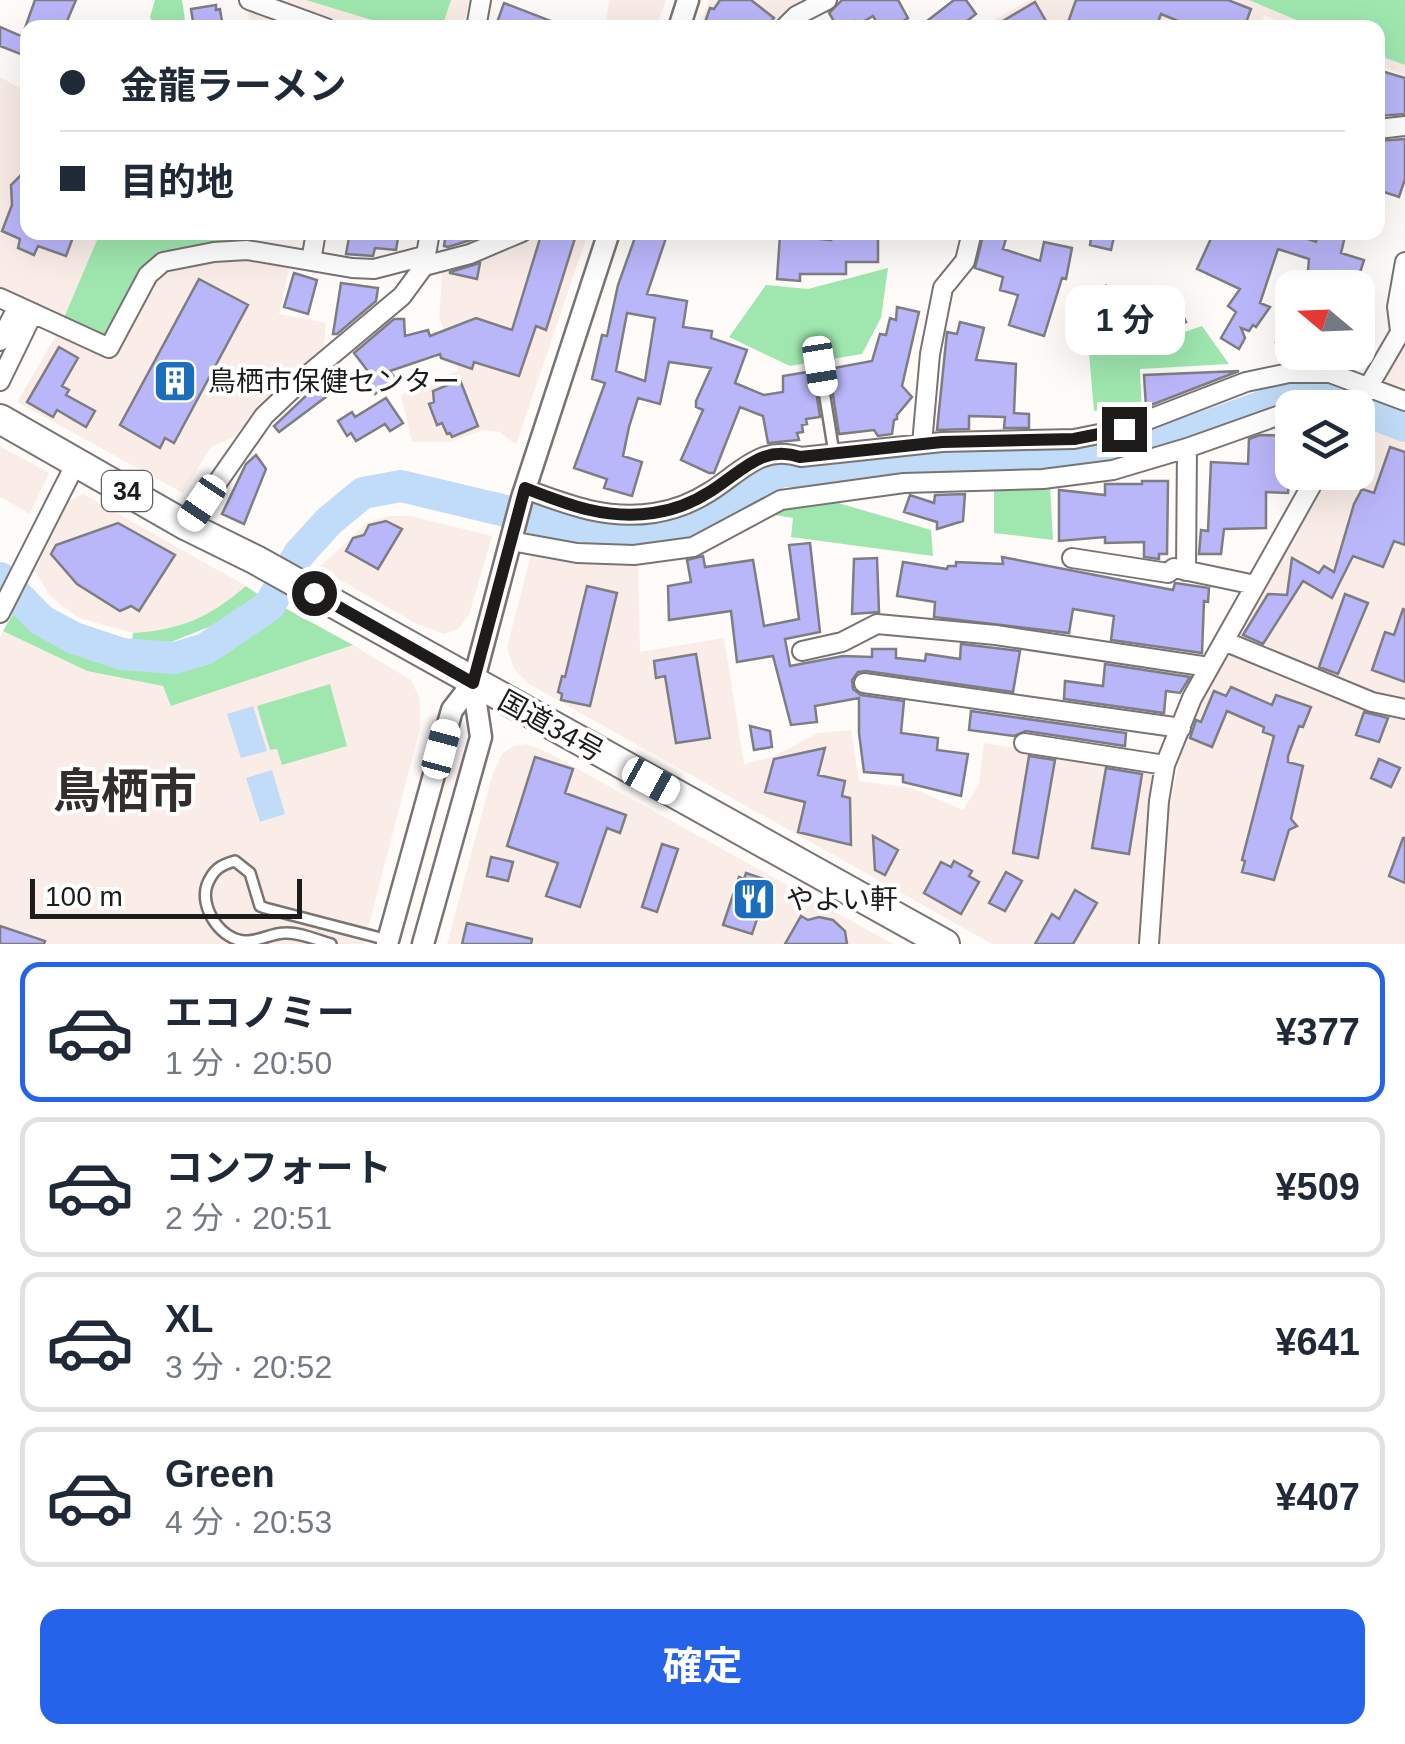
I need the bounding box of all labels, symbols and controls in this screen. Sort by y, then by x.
text: 金龍ラーメン [120,65,346,107]
text: 目的地 [120,161,234,203]
north arrow [1275,270,1375,370]
map controls [1275,270,1375,490]
callout: 1 分 [1064,284,1184,354]
text: 1 分 [1096,302,1154,338]
car [800,334,840,398]
building icon: 鳥栖市保健センター [152,358,198,404]
place label: 鳥栖市保健センター [208,366,460,397]
button: layers [1275,390,1375,490]
route end [1102,407,1147,452]
car [173,470,231,536]
road number: 34 [102,471,152,511]
route start [292,571,337,616]
street label: 国道34号 [493,685,609,767]
car [419,716,463,782]
car [617,753,685,809]
district label: 鳥栖市 [53,765,197,818]
scale bar [30,874,302,918]
restaurant icon: やよい軒 [731,876,777,922]
text: 100 m [45,881,123,912]
place label: やよい軒 [786,884,898,915]
icon: car [45,987,135,1077]
text: エコノミー [165,992,355,1034]
text: ¥377 [1275,1011,1360,1053]
text: 1 分 · 20:50 [165,1045,332,1081]
icon: car [45,1142,135,1232]
text: コンフォート [165,1147,392,1189]
text: ¥509 [1275,1166,1360,1208]
text: 2 分 · 20:51 [165,1200,332,1236]
icon: car [45,1297,135,1387]
text: XL [165,1298,214,1340]
text: ¥641 [1275,1321,1360,1363]
text: 3 分 · 20:52 [165,1349,332,1385]
icon: car [45,1452,135,1542]
text: Green [165,1453,275,1495]
text: ¥407 [1275,1476,1360,1518]
text: 4 分 · 20:53 [165,1504,332,1540]
button: 確定 [40,1609,1365,1724]

